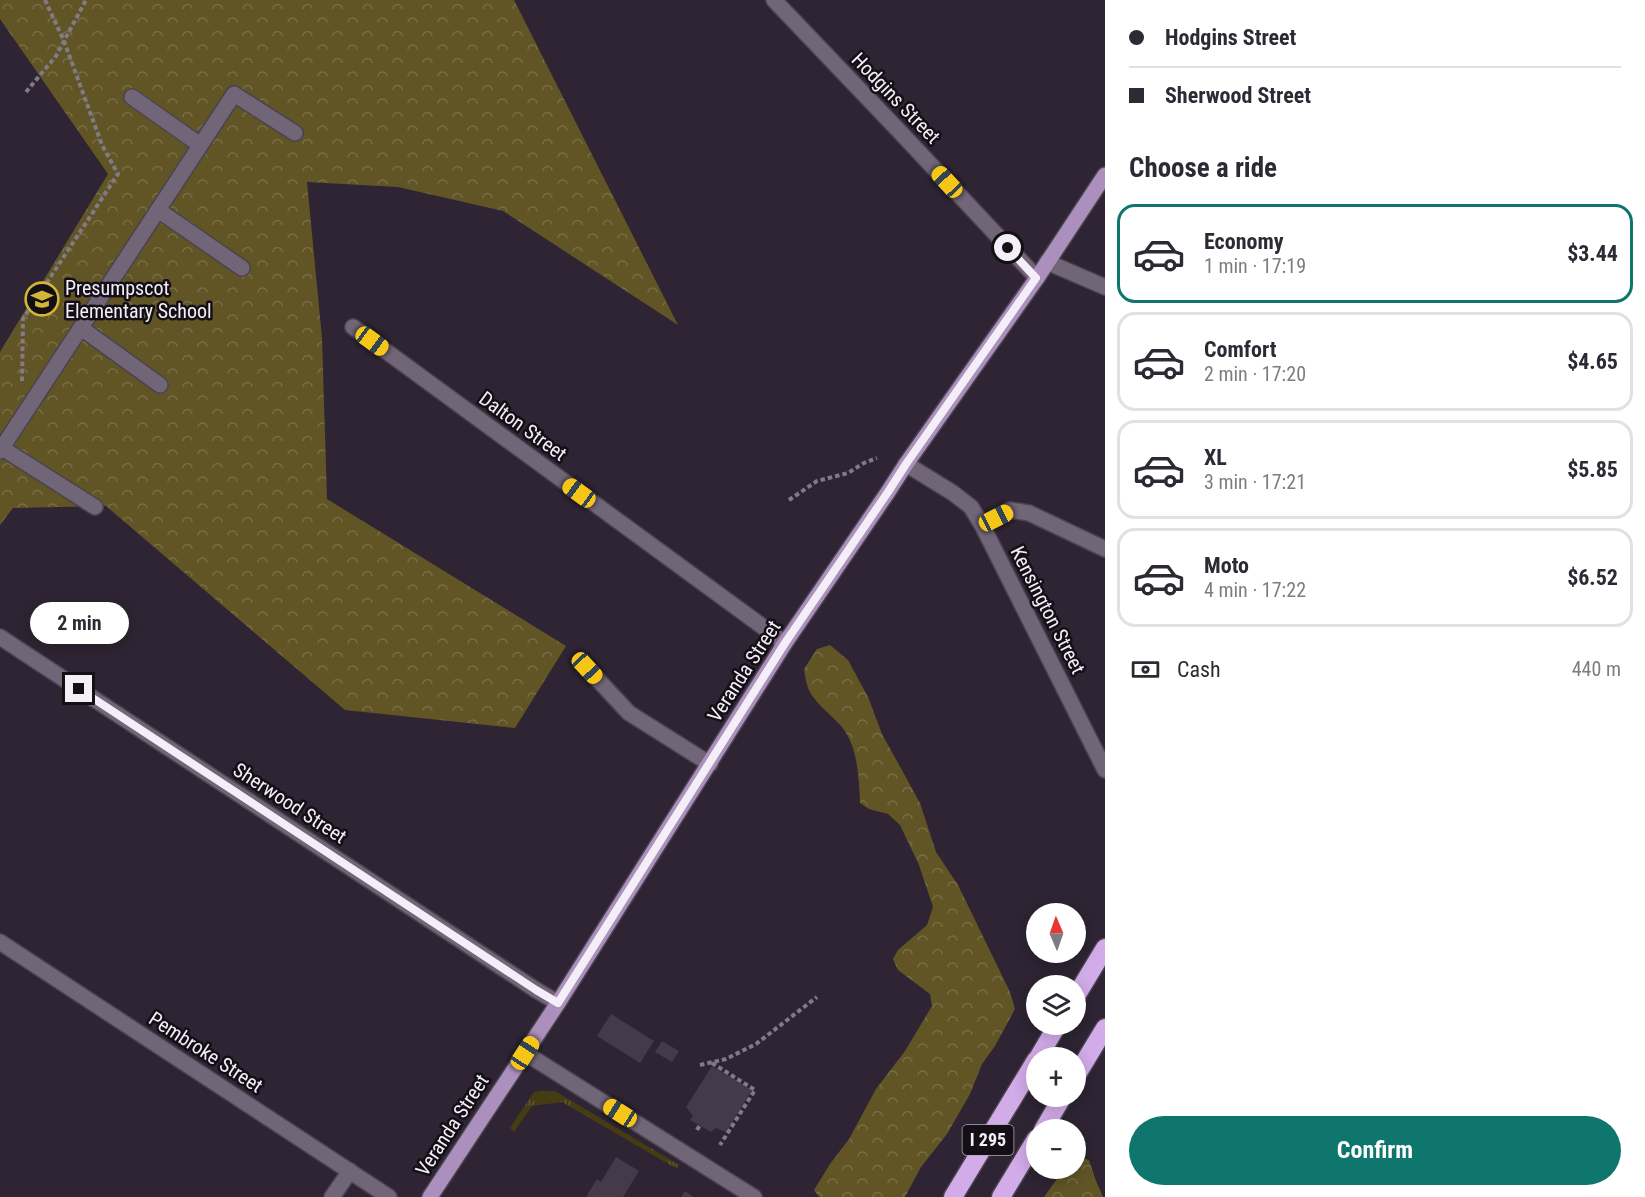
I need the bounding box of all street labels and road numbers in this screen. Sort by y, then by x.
street label: Hodgins Street [847,48,945,149]
street label: Dalton Street [474,386,572,466]
street label: Kensington Street [1006,542,1090,678]
street label: Veranda Street [702,616,786,726]
street label: Sherwood Street [229,758,351,849]
street label: Pembroke Street [145,1006,267,1098]
street label: Veranda Street [410,1070,494,1180]
road number: I 295 [962,1125,1014,1155]

